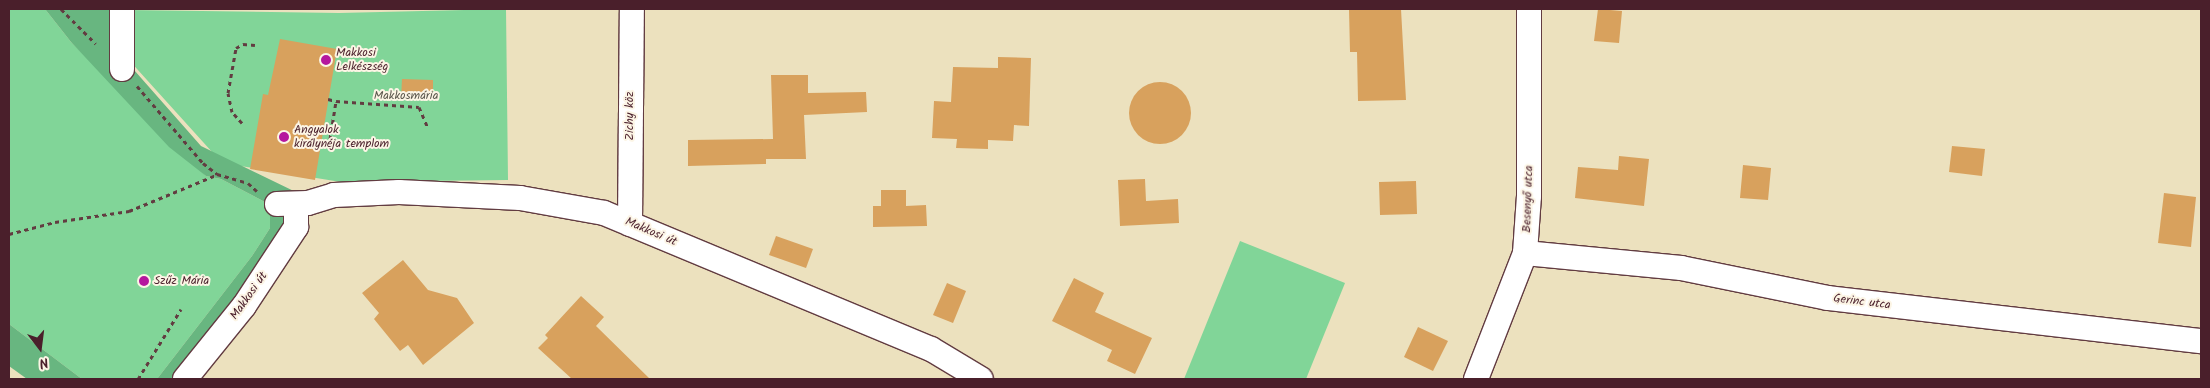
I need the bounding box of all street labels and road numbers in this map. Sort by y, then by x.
street label: Zichy köz [623,92,637,140]
street label: Besenyő utca [1520,165,1536,233]
street label: Makkosi út [623,215,679,249]
street label: Makkosi út [227,269,271,323]
street label: Gerinc utca [1833,291,1891,313]

